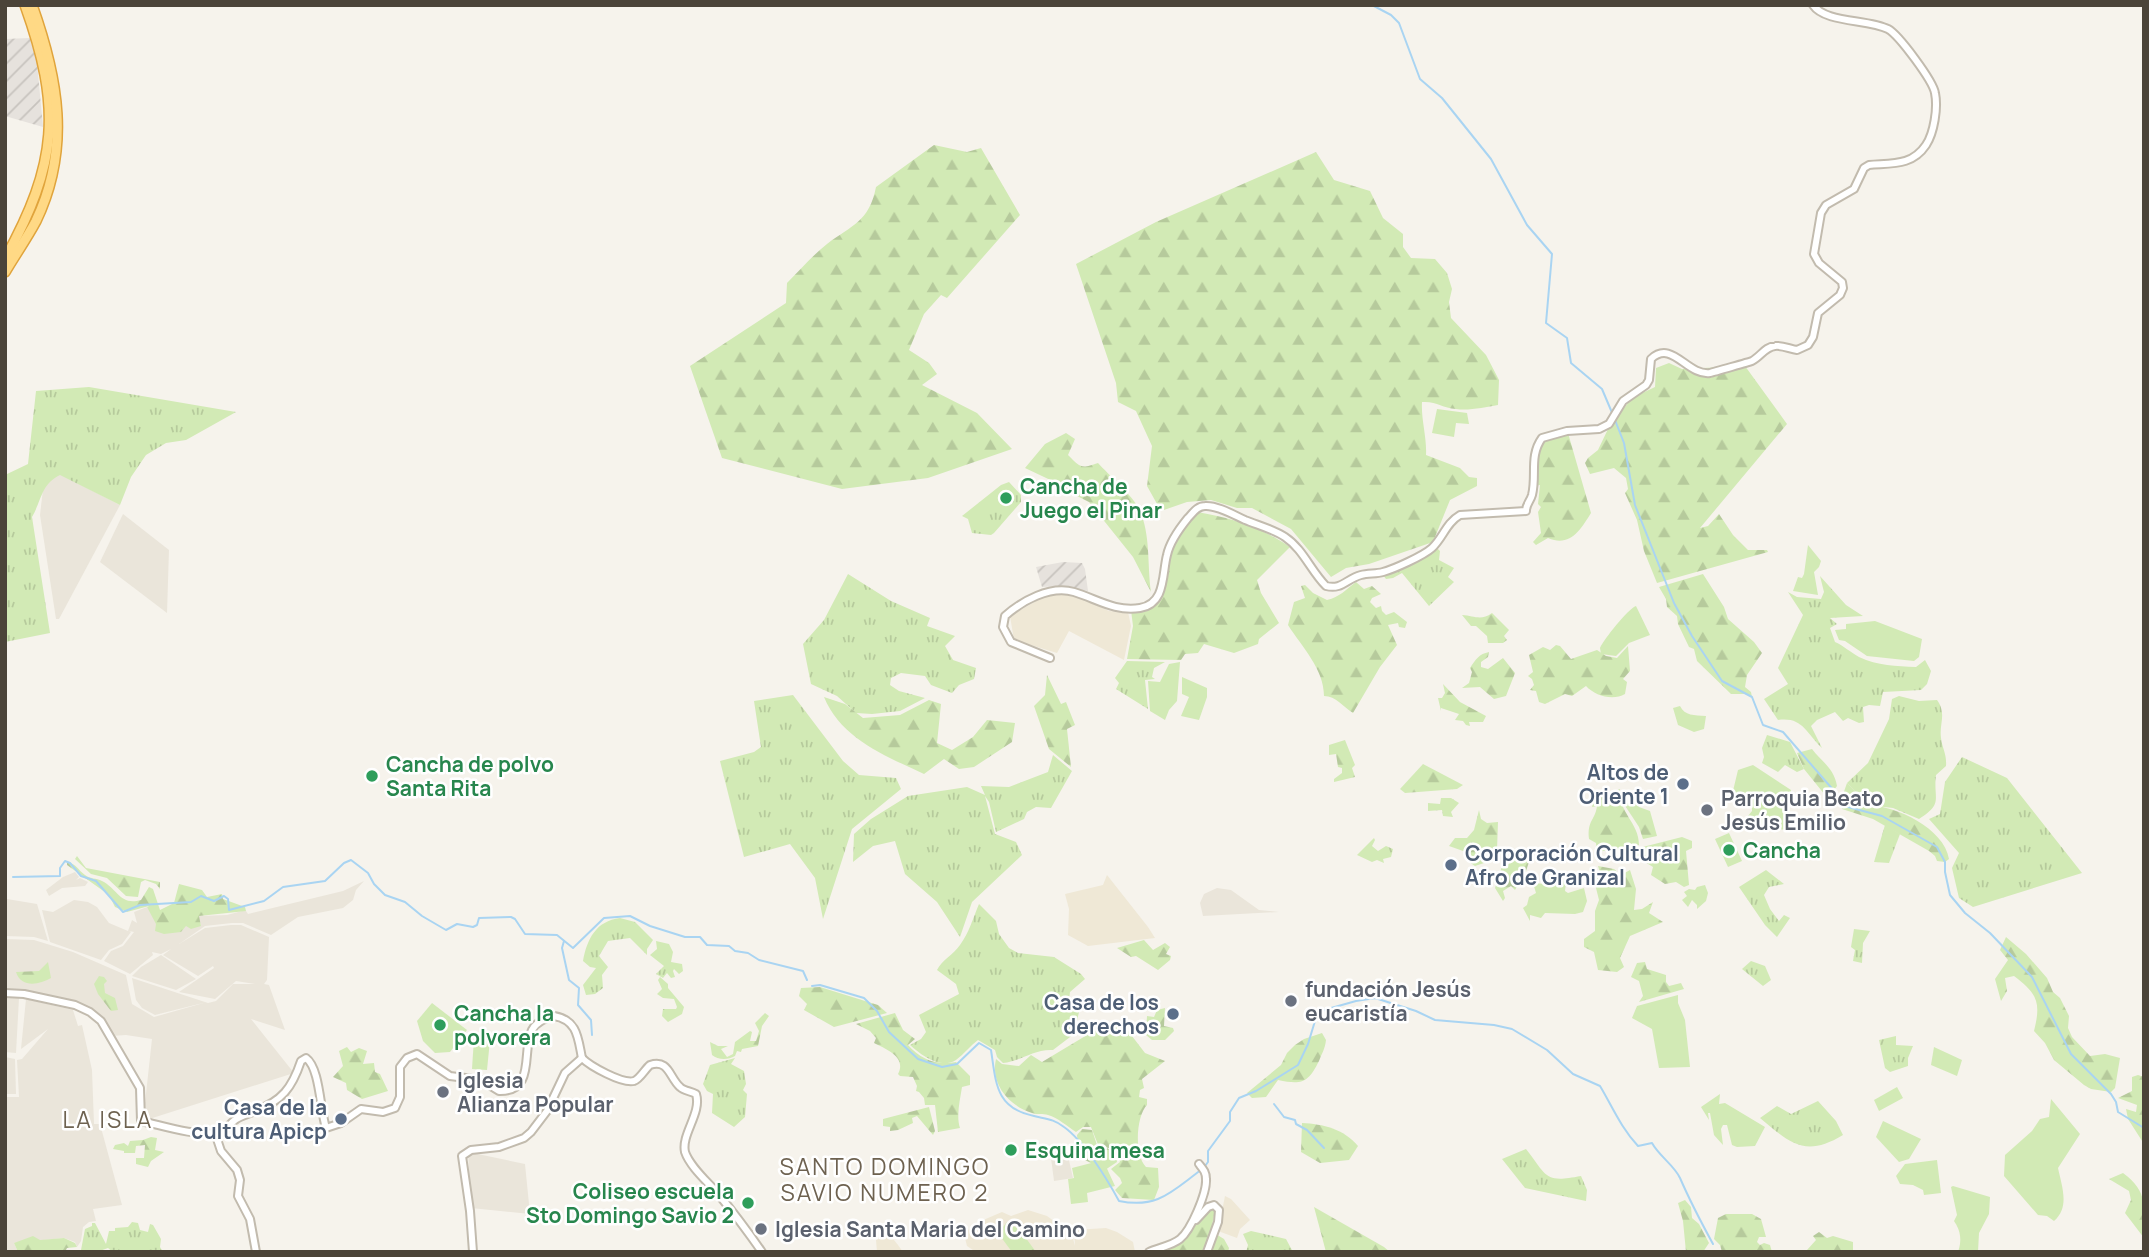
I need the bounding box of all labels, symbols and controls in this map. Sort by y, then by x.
place label: Cancha de Juego el Pinar [1020,472,1162,524]
marker: Cancha de Juego el Pinar [998,490,1014,506]
place label: Cancha de polvo Santa Rita [386,750,554,802]
place label: Altos de Oriente 1 [1579,758,1669,810]
marker: Cancha de polvo Santa Rita [364,768,380,784]
marker: Altos de Oriente 1 [1675,776,1691,792]
place label: Parroquia Beato Jesús Emilio [1721,784,1883,836]
marker: Parroquia Beato Jesús Emilio [1699,802,1715,818]
place label: Cancha [1743,836,1821,864]
place label: Corporación Cultural Afro de Granizal [1465,839,1679,891]
marker: Cancha [1721,842,1737,858]
marker: Corporación Cultural Afro de Granizal [1443,857,1459,873]
place label: fundación Jesús eucaristía [1305,975,1471,1027]
place label: Casa de los derechos [1044,988,1159,1040]
marker: fundación Jesús eucaristía [1283,993,1299,1009]
place label: Cancha la polvorera [454,999,554,1051]
marker: Casa de los derechos [1165,1006,1181,1022]
marker: Cancha la polvorera [432,1017,448,1033]
place label: Iglesia Alianza Popular [457,1066,614,1118]
marker: Iglesia Alianza Popular [435,1084,451,1100]
place label: Casa de la cultura Apicp [191,1093,327,1145]
district label: LA ISLA [63,1103,153,1135]
marker: Casa de la cultura Apicp [333,1111,349,1127]
place label: Esquina mesa [1025,1136,1165,1164]
marker: Esquina mesa [1003,1142,1019,1158]
district label: SANTO DOMINGO SAVIO NUMERO 2 [780,1150,990,1208]
place label: Coliseo escuela Sto Domingo Savio 2 [526,1177,734,1229]
marker: Coliseo escuela Sto Domingo Savio 2 [740,1195,756,1211]
place label: Iglesia Santa Maria del Camino [775,1215,1085,1243]
marker: Iglesia Santa Maria del Camino [753,1221,769,1237]

